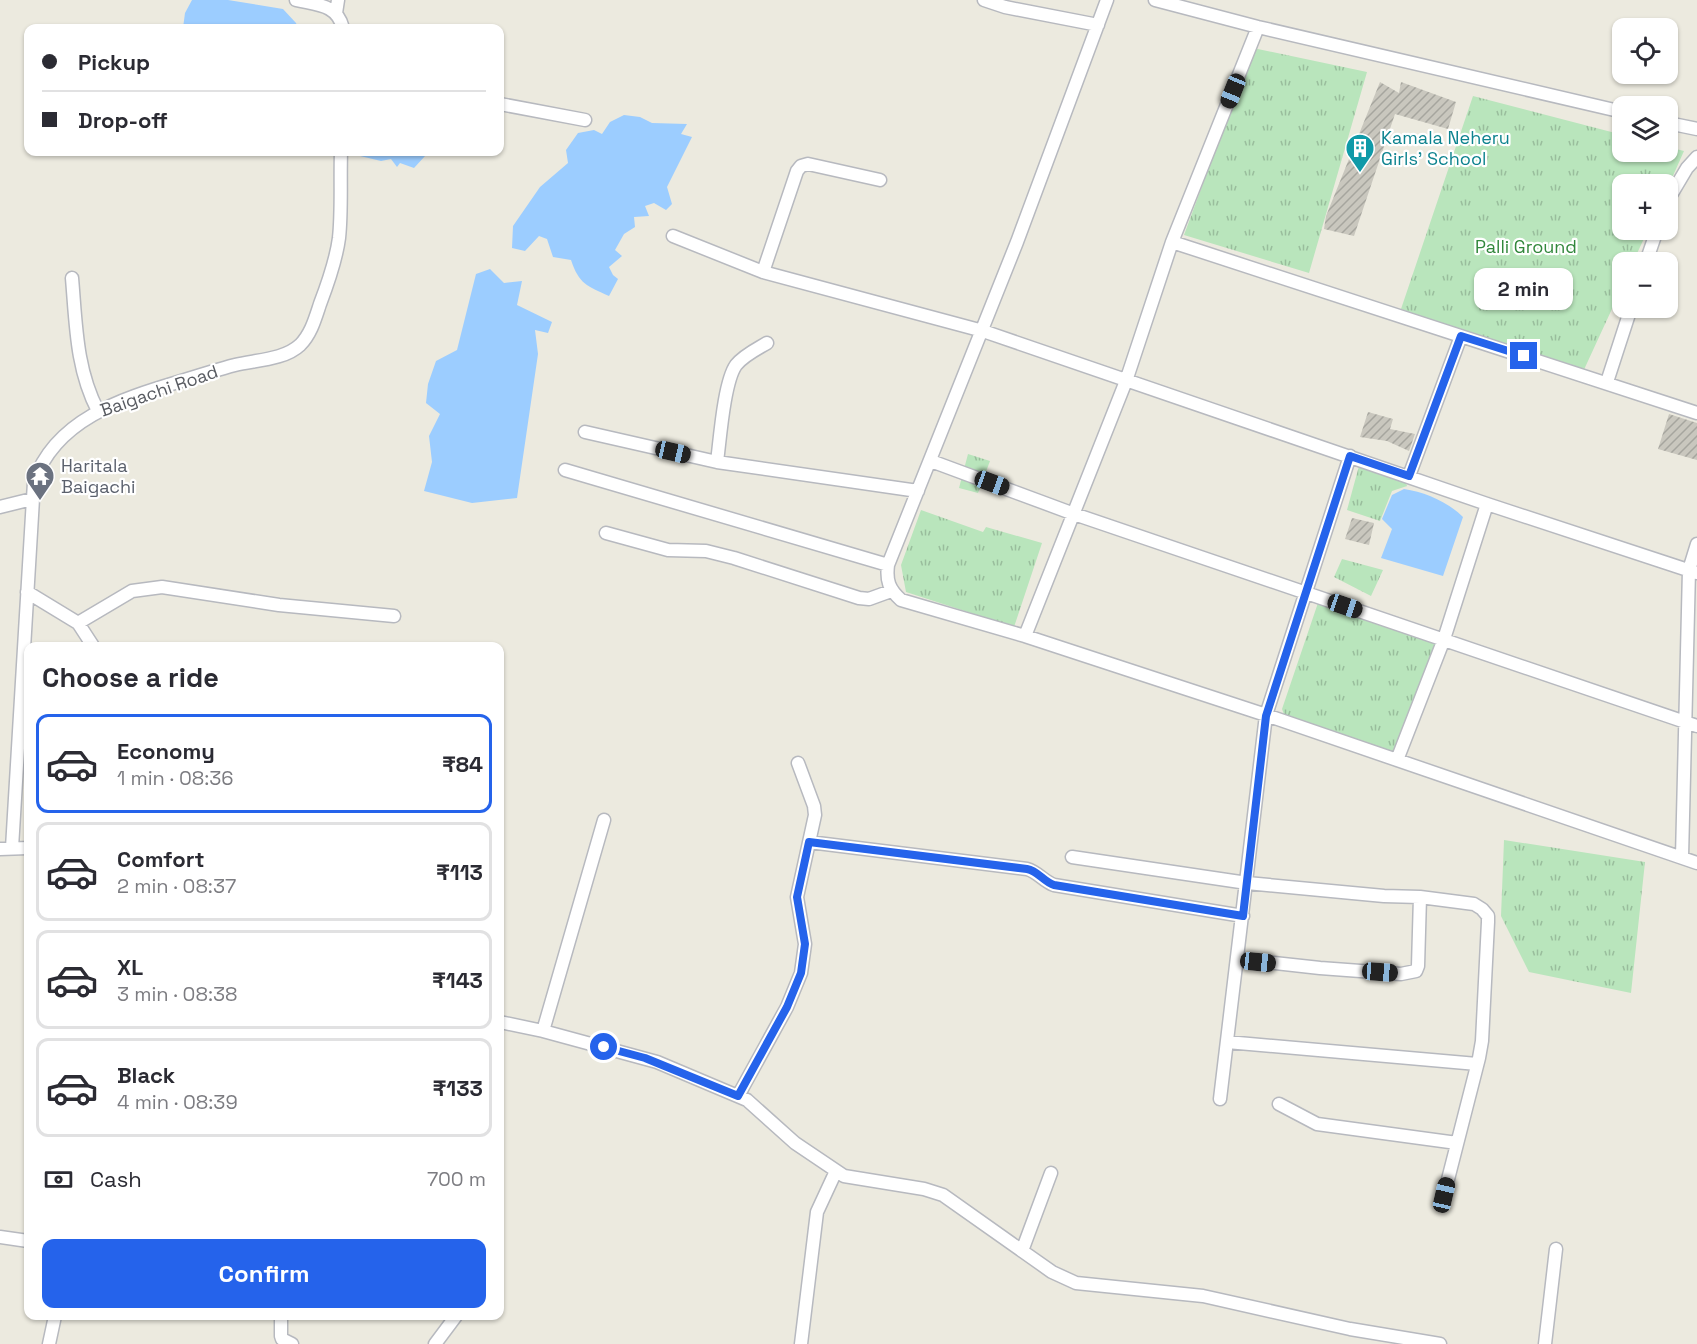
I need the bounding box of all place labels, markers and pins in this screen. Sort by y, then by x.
place label: Kamala Neheru Girls' School [1381,126,1510,170]
building icon: Kamala Neheru Girls' School [1344,132,1376,174]
place label: Haritala Baigachi [61,454,136,498]
temple icon: Haritala Baigachi [24,460,56,502]

